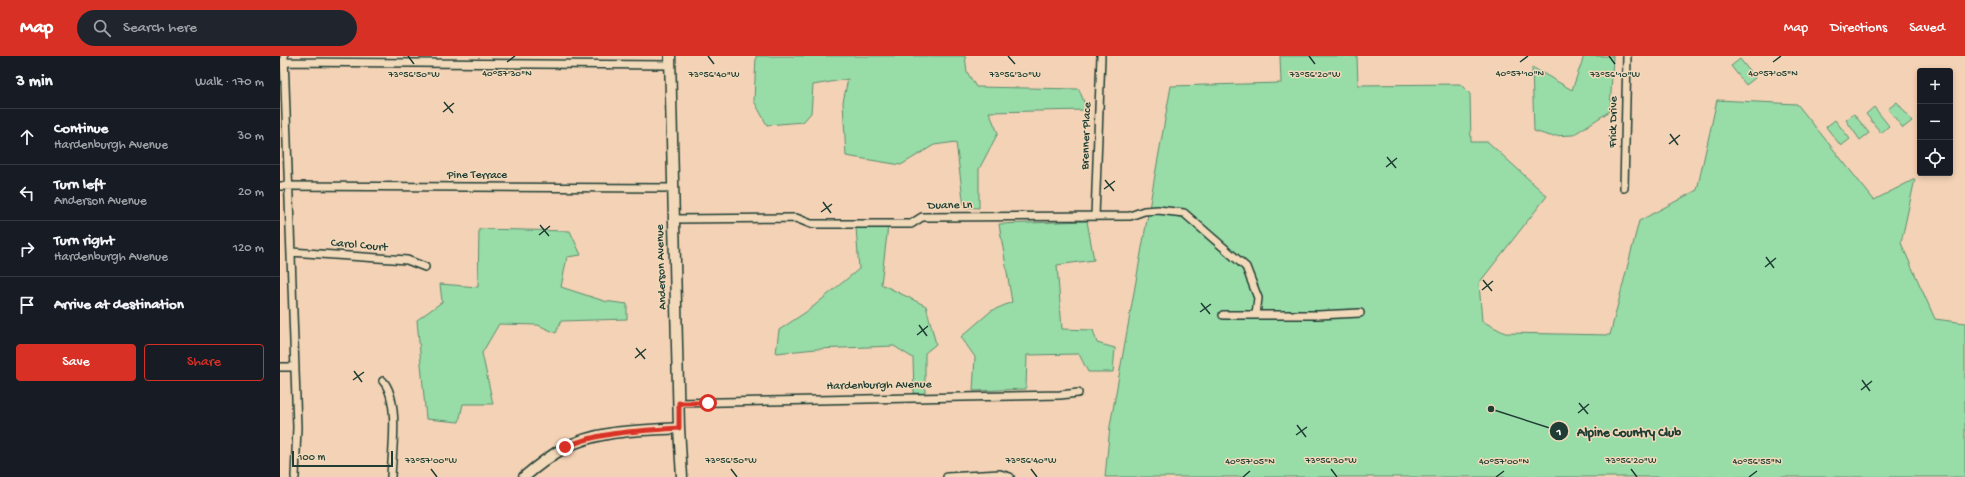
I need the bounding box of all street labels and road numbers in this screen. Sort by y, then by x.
street label: Frick Drive [1607,95,1621,149]
street label: Brenner Place [1079,101,1095,171]
street label: Pine Terrace [446,169,508,183]
street label: Duane Ln [926,199,973,213]
street label: Anderson Avenue [653,223,670,310]
street label: Carol Court [330,237,389,256]
street label: Hardenburgh Avenue [826,378,932,394]

